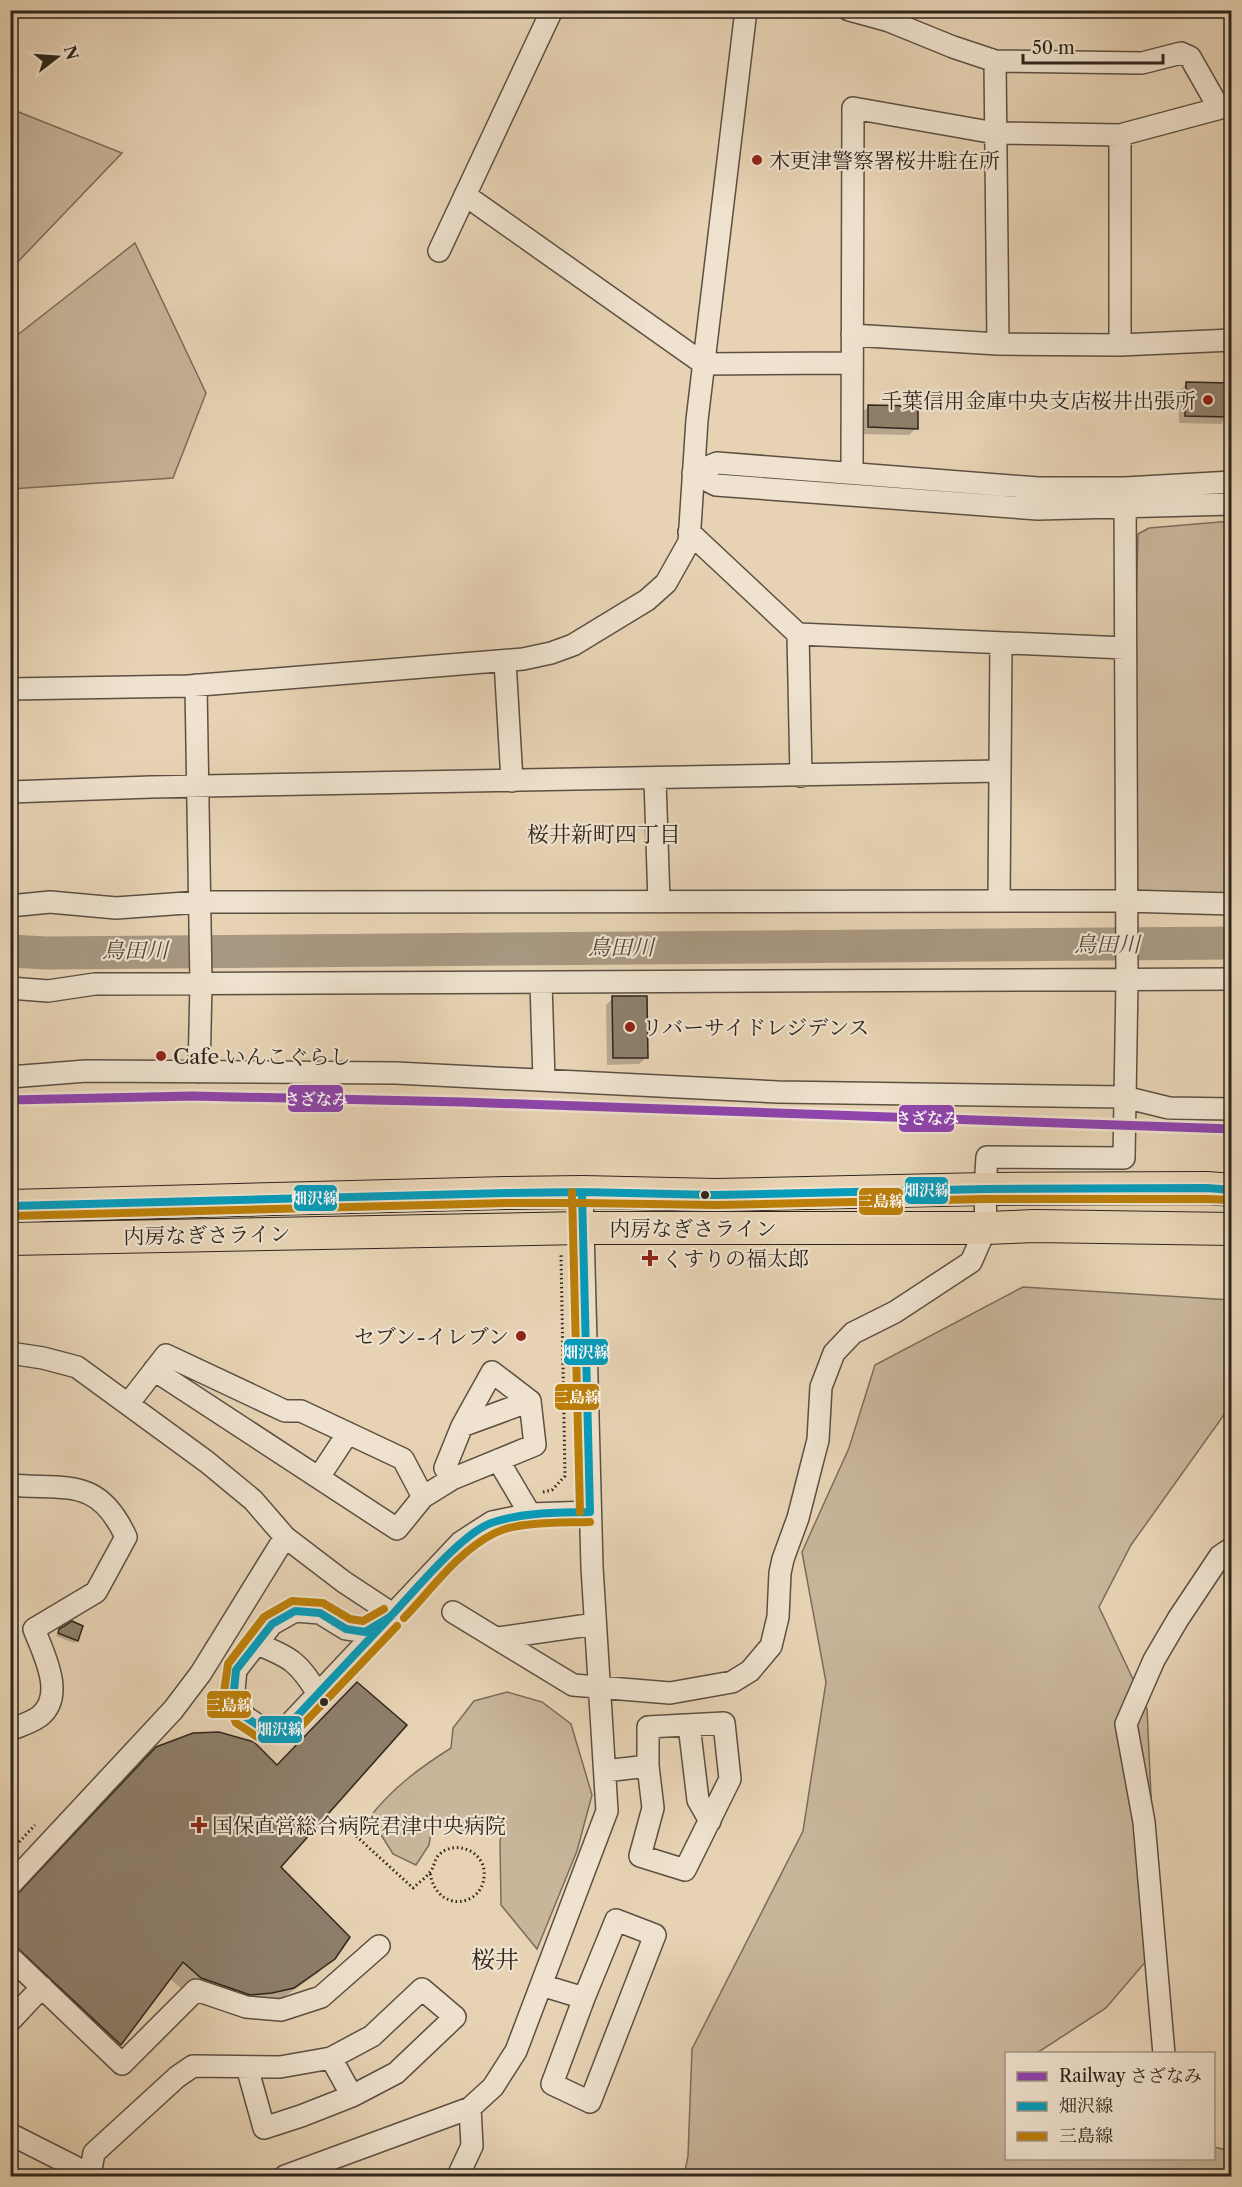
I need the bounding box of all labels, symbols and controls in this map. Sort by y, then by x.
north arrow [27,27,87,87]
scale bar [1023,27,1162,65]
text: 50 m [1032,37,1075,59]
text: N [60,43,83,62]
place label: 木更津警察署桜井駐在所 [769,148,1000,173]
marker: 木更津警察署桜井駐在所 [750,153,764,167]
place label: 千葉信用金庫中央支店桜井出張所 [881,388,1196,413]
marker: 千葉信用金庫中央支店桜井出張所 [1201,393,1215,407]
district label: 桜井新町四丁目 [527,821,681,848]
water label: 鳥田川 [1074,931,1142,958]
water label: 鳥田川 [588,934,656,961]
water label: 鳥田川 [102,937,170,964]
place label: リバーサイドレジデンス [642,1015,869,1040]
marker: リバーサイドレジデンス [623,1020,637,1034]
place label: Cafe いんこぐらし [173,1044,351,1069]
marker: Cafe いんこぐらし [154,1049,168,1063]
line badge: さざなみ [287,1084,344,1113]
text: さざなみ [284,1089,348,1109]
line badge: さざなみ [898,1104,955,1133]
text: さざなみ [895,1108,959,1128]
line badge: 畑沢線 [904,1176,949,1205]
text: 畑沢線 [903,1180,951,1200]
line badge: 畑沢線 [293,1184,338,1212]
line badge: 三島線 [858,1187,904,1216]
text: 畑沢線 [291,1188,339,1208]
unlabelled marker [699,1189,711,1201]
text: 三島線 [857,1191,905,1211]
street label: 内房なぎさライン [609,1216,777,1241]
street label: 内房なぎさライン [123,1221,291,1249]
place label: くすりの福太郎 [662,1246,809,1271]
marker: くすりの福太郎 [643,1251,657,1265]
place label: セブン-イレブン [354,1324,509,1349]
marker: セブン-イレブン [514,1329,528,1343]
line badge: 畑沢線 [563,1338,609,1366]
text: 畑沢線 [562,1342,610,1362]
line badge: 三島線 [554,1383,600,1411]
text: 三島線 [553,1387,601,1407]
line badge: 三島線 [206,1690,252,1719]
text: 三島線 [205,1695,253,1715]
unlabelled marker [318,1696,330,1708]
line badge: 畑沢線 [257,1715,303,1744]
text: 畑沢線 [256,1719,304,1739]
place label: 国保直営総合病院君津中央病院 [212,1813,506,1838]
marker: 国保直営総合病院君津中央病院 [190,1816,208,1834]
district label: 桜井 [471,1945,519,1974]
legend [1005,2052,1215,2160]
text: Railway さざなみ [1059,2065,1202,2087]
text: 畑沢線 [1059,2095,1113,2117]
text: 三島線 [1059,2125,1113,2147]

